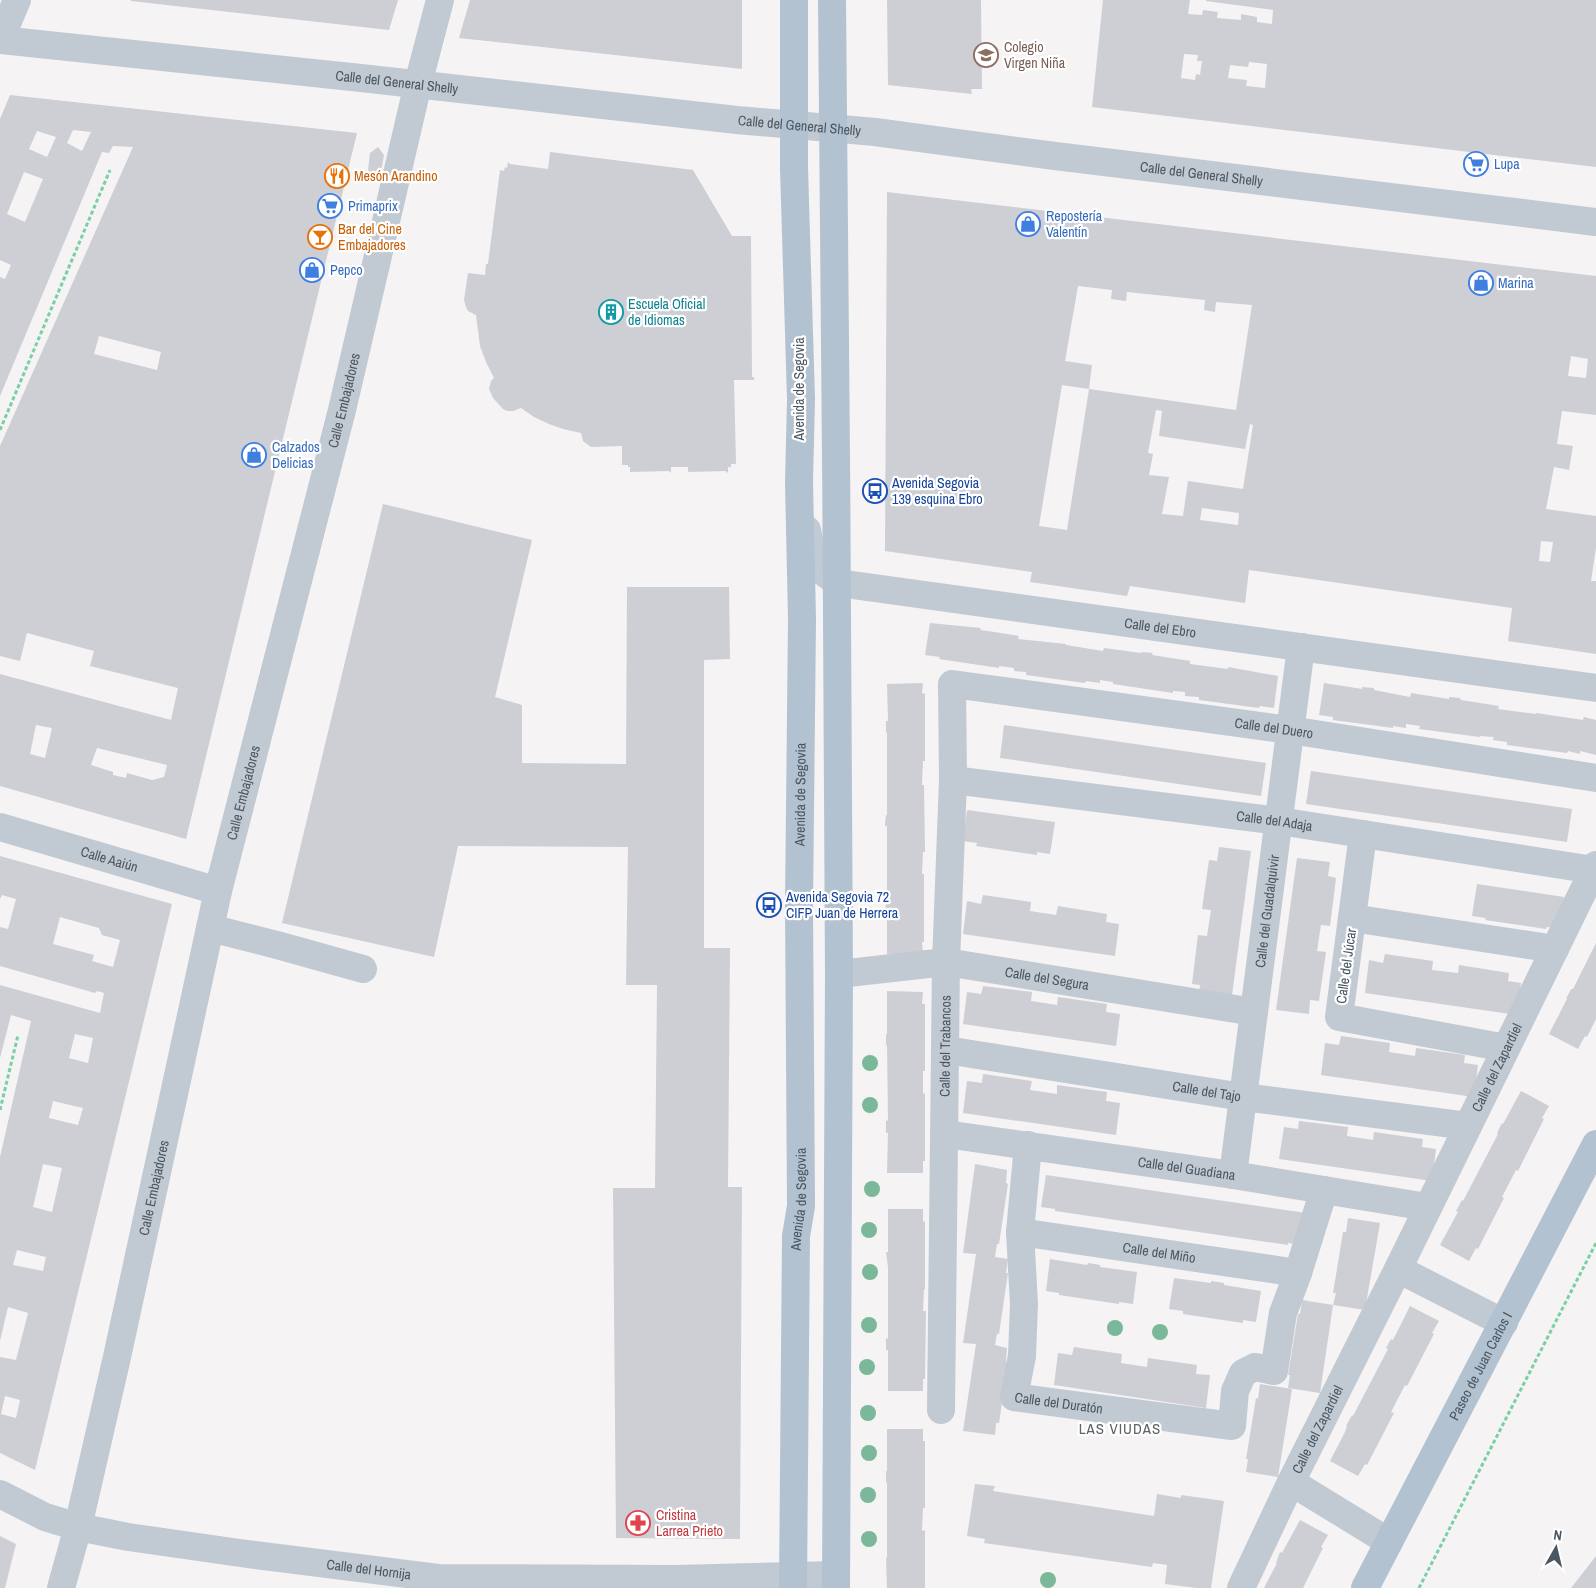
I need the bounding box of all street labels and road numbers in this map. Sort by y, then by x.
street label: Calle del General Shelly [335,66,459,98]
street label: Calle del General Shelly [737,111,862,140]
street label: Calle del General Shelly [1139,157,1264,190]
street label: Avenida de Segovia [790,337,808,442]
street label: Calle Embajadores [324,351,364,450]
street label: Calle del Ebro [1123,614,1197,642]
street label: Calle del Duero [1233,714,1314,743]
street label: Avenida de Segovia [791,742,810,847]
street label: Calle Embajadores [222,743,264,842]
street label: Calle del Adaja [1235,807,1314,835]
street label: Calle Aaiún [79,842,140,876]
street label: Calle del Guadalquivir [1251,853,1283,969]
street label: Calle del Júcar [1332,927,1360,1005]
street label: Calle del Segura [1004,963,1091,994]
street label: Calle del Trabancos [935,995,955,1097]
street label: Calle del Zapardiel [1467,1020,1526,1115]
street label: Calle del Tajo [1171,1077,1242,1106]
street label: Calle Embajadores [135,1138,173,1237]
street label: Avenida de Segovia [787,1147,810,1252]
street label: Calle del Guadiana [1137,1153,1237,1184]
street label: Calle del Miño [1121,1238,1197,1267]
street label: Paseo de Juan Carlos I [1445,1309,1516,1423]
street label: Calle del Zapardiel [1288,1382,1347,1477]
street label: Calle del Duratón [1013,1388,1104,1418]
street label: Calle del Hornija [326,1555,413,1584]

